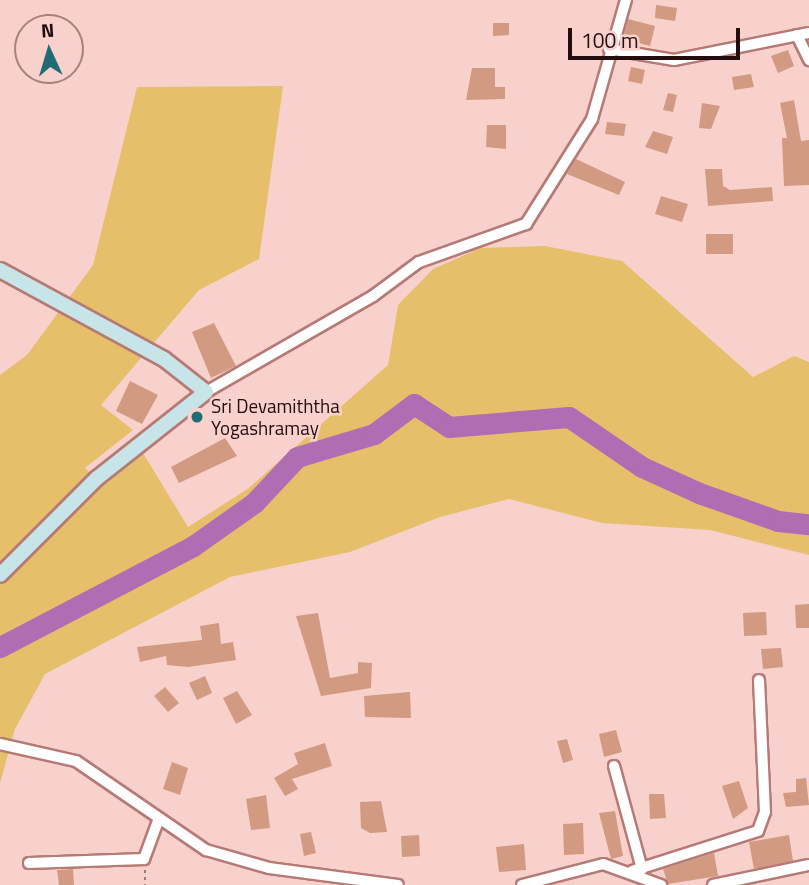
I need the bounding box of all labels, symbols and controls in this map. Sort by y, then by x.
north arrow [14,14,84,84]
scale bar [571,14,742,58]
text: N [40,15,55,44]
text: 100 m [581,24,638,56]
place label: Sri Devamiththa Yogashramay [211,395,340,439]
marker: Sri Devamiththa Yogashramay [189,409,205,425]

